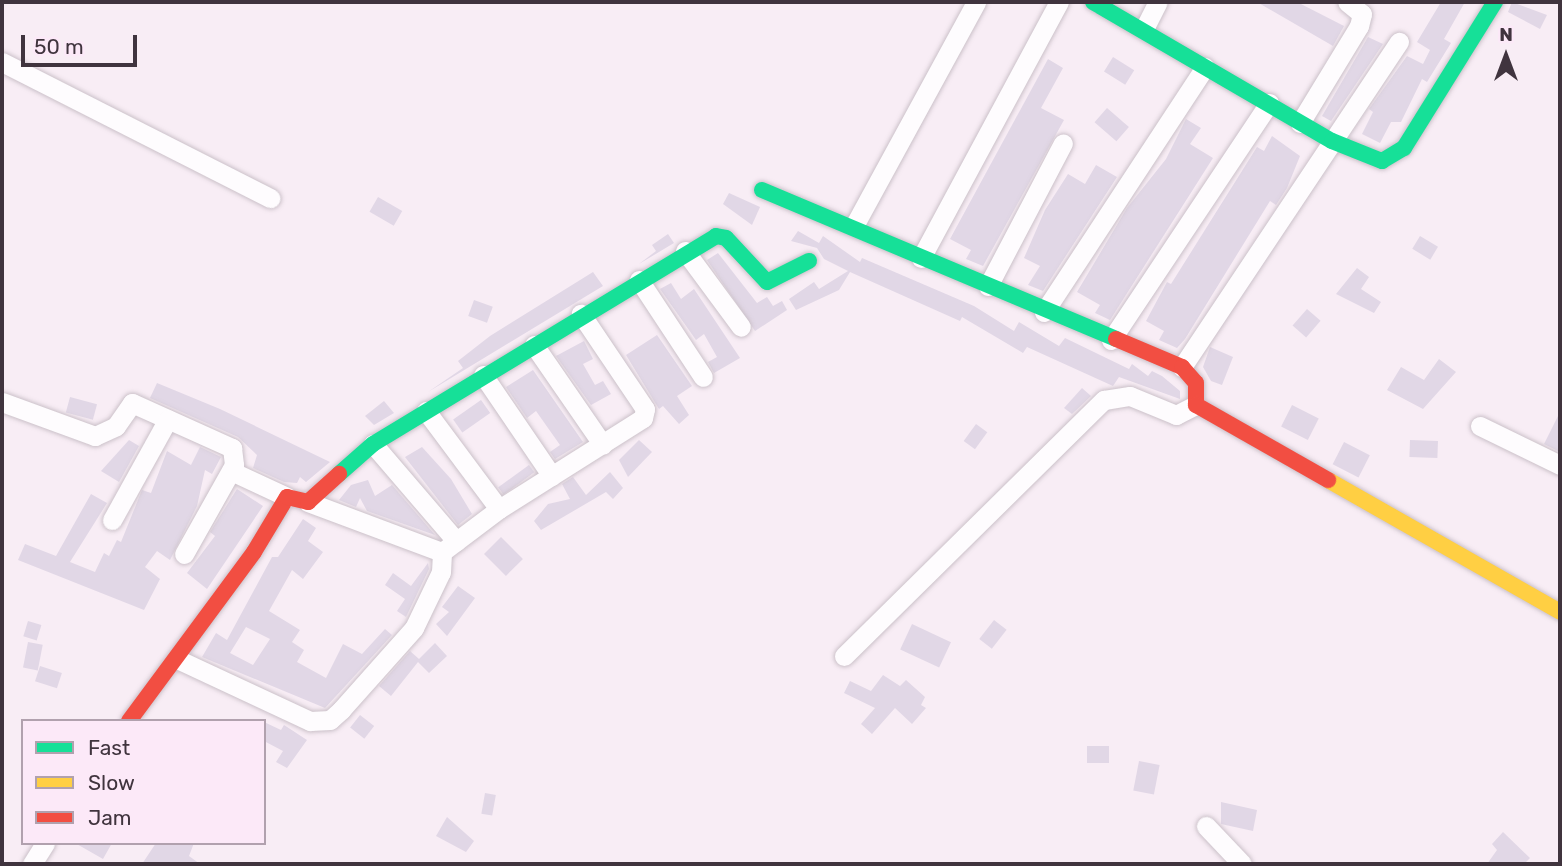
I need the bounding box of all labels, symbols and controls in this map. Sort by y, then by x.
scale bar [24,21,140,65]
north arrow [1471,21,1541,91]
text: N [1499,23,1513,46]
text: 50 m [34,34,84,59]
legend [21,719,266,845]
text: Fast [88,735,130,760]
text: Slow [88,770,135,795]
text: Jam [88,805,132,830]

